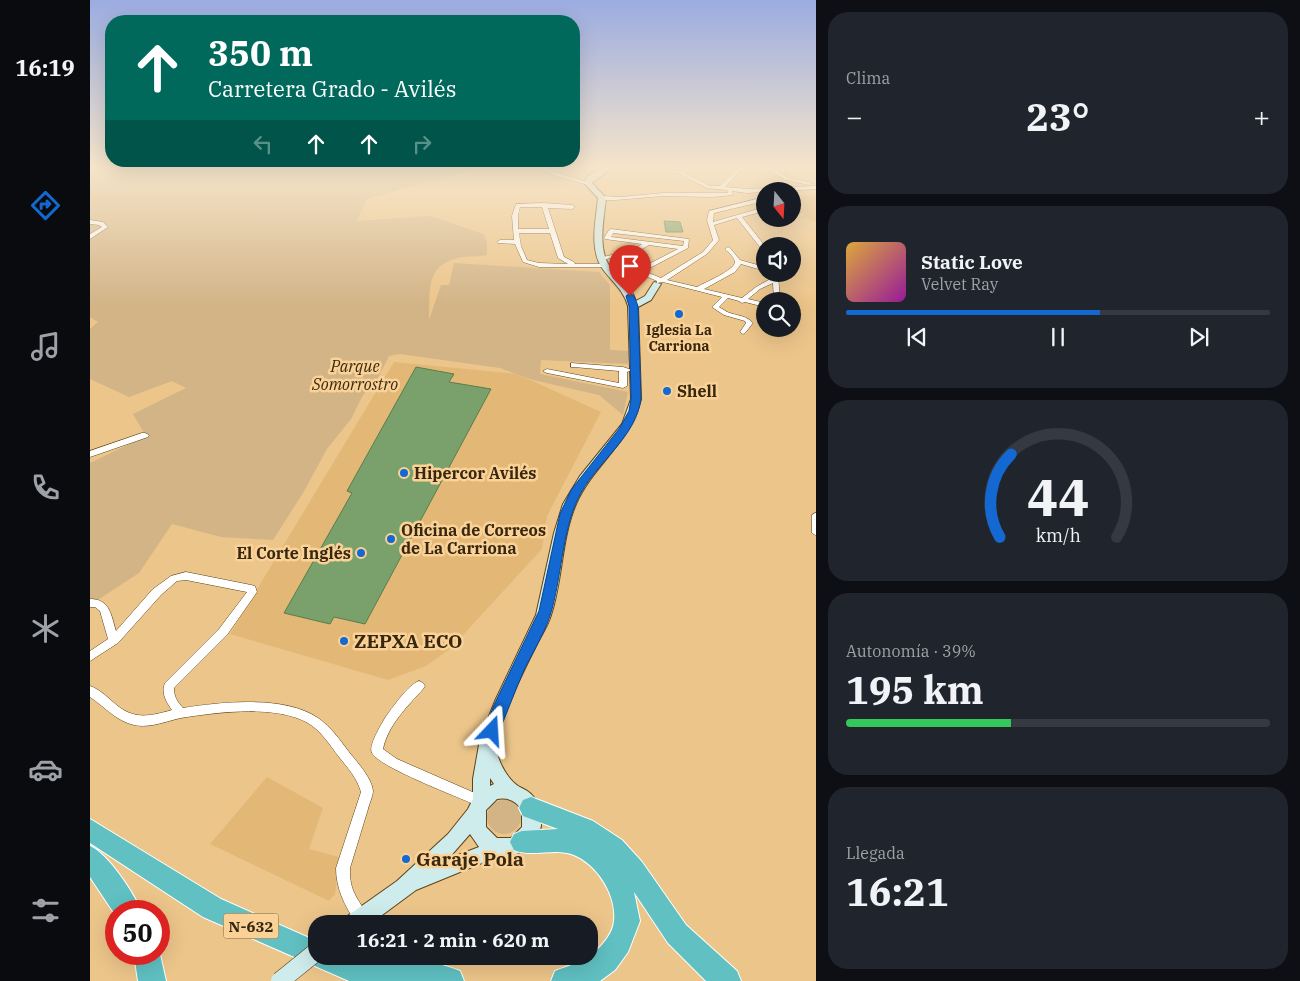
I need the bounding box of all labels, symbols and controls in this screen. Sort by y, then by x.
text: 350 m [208,30,313,76]
icon: ahead [125,35,190,100]
text: 16:19 [15,53,75,82]
text: Clima [846,68,890,88]
text: Carretera Grado - Avilés [208,74,456,103]
text: 23° [1026,92,1090,141]
text: − [846,98,863,135]
text: + [1253,98,1270,135]
icon: left [249,130,277,158]
icon: ahead [302,130,330,158]
icon: ahead [355,130,383,158]
icon: right [408,130,436,158]
north arrow [756,182,801,228]
map controls [756,182,801,337]
icon: directions [28,188,63,223]
button: sound [756,237,801,282]
pin [609,245,651,296]
text: Static Love [921,250,1023,274]
icon: arrive [616,252,644,280]
text: Velvet Ray [921,274,998,294]
button: search [756,292,801,337]
marker: Iglesia La Carriona [673,308,685,320]
place label: Iglesia La Carriona [646,321,712,355]
icon: previous [903,323,931,351]
icon: pause [1044,323,1072,351]
icon: next [1185,323,1213,351]
icon: music [28,329,63,364]
park label: Parque Somorrostro [311,356,398,394]
place label: Shell [677,381,717,401]
marker: Shell [661,385,673,397]
place label: Hipercor Avilés [414,463,536,483]
text: 44 [1027,463,1089,530]
marker: Hipercor Avilés [398,467,410,479]
icon: phone [28,470,63,505]
place label: Oficina de Correos de La Carriona [401,520,546,558]
text: km/h [1035,524,1081,547]
marker: Oficina de Correos de La Carriona [385,533,397,545]
place label: El Corte Inglés [236,543,351,563]
marker: El Corte Inglés [355,547,367,559]
icon: climate [28,611,63,646]
place label: ZEPXA ECO [354,629,463,653]
marker: ZEPXA ECO [338,635,350,647]
text: Autonomía · 39% [846,641,976,661]
text: 195 km [846,665,984,714]
position arrow [465,704,517,756]
icon: car [28,752,63,787]
text: Llegada [846,843,905,863]
place label: Garaje Pola [416,847,524,871]
marker: Garaje Pola [400,853,412,865]
text: 16:21 [846,867,949,916]
icon: filters [28,893,63,928]
speed limit sign: 50 [105,900,170,965]
road number: N-632 [224,914,278,938]
text: 16:21 · 2 min · 620 m [357,928,549,952]

